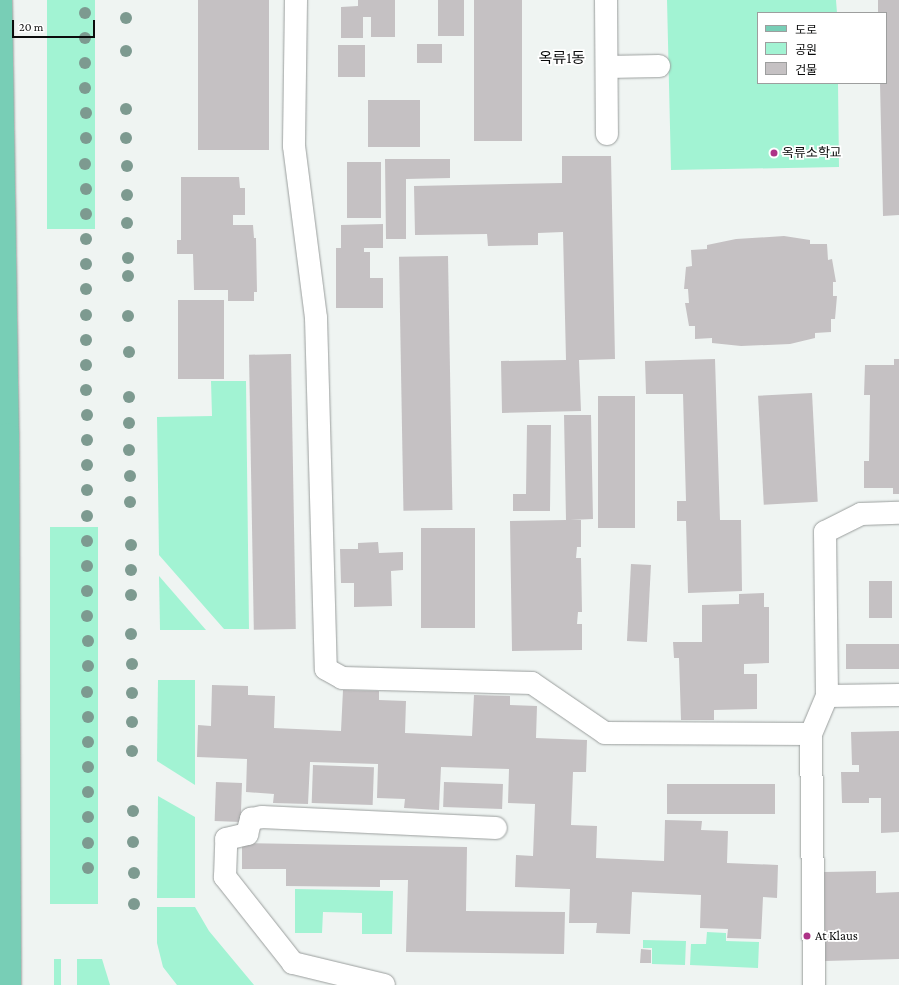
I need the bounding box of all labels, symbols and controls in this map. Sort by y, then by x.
scale bar [14,12,97,38]
legend [757,12,887,84]
text: 20 m [19,20,43,34]
text: 도로 [795,23,817,37]
text: 공원 [795,43,817,57]
district label: 옥류1동 [539,50,585,68]
text: 건물 [795,63,817,77]
place label: 옥류소학교 [782,145,842,161]
marker: 옥류소학교 [769,148,779,158]
place label: At Klaus [815,928,858,944]
marker: At Klaus [802,931,812,941]

